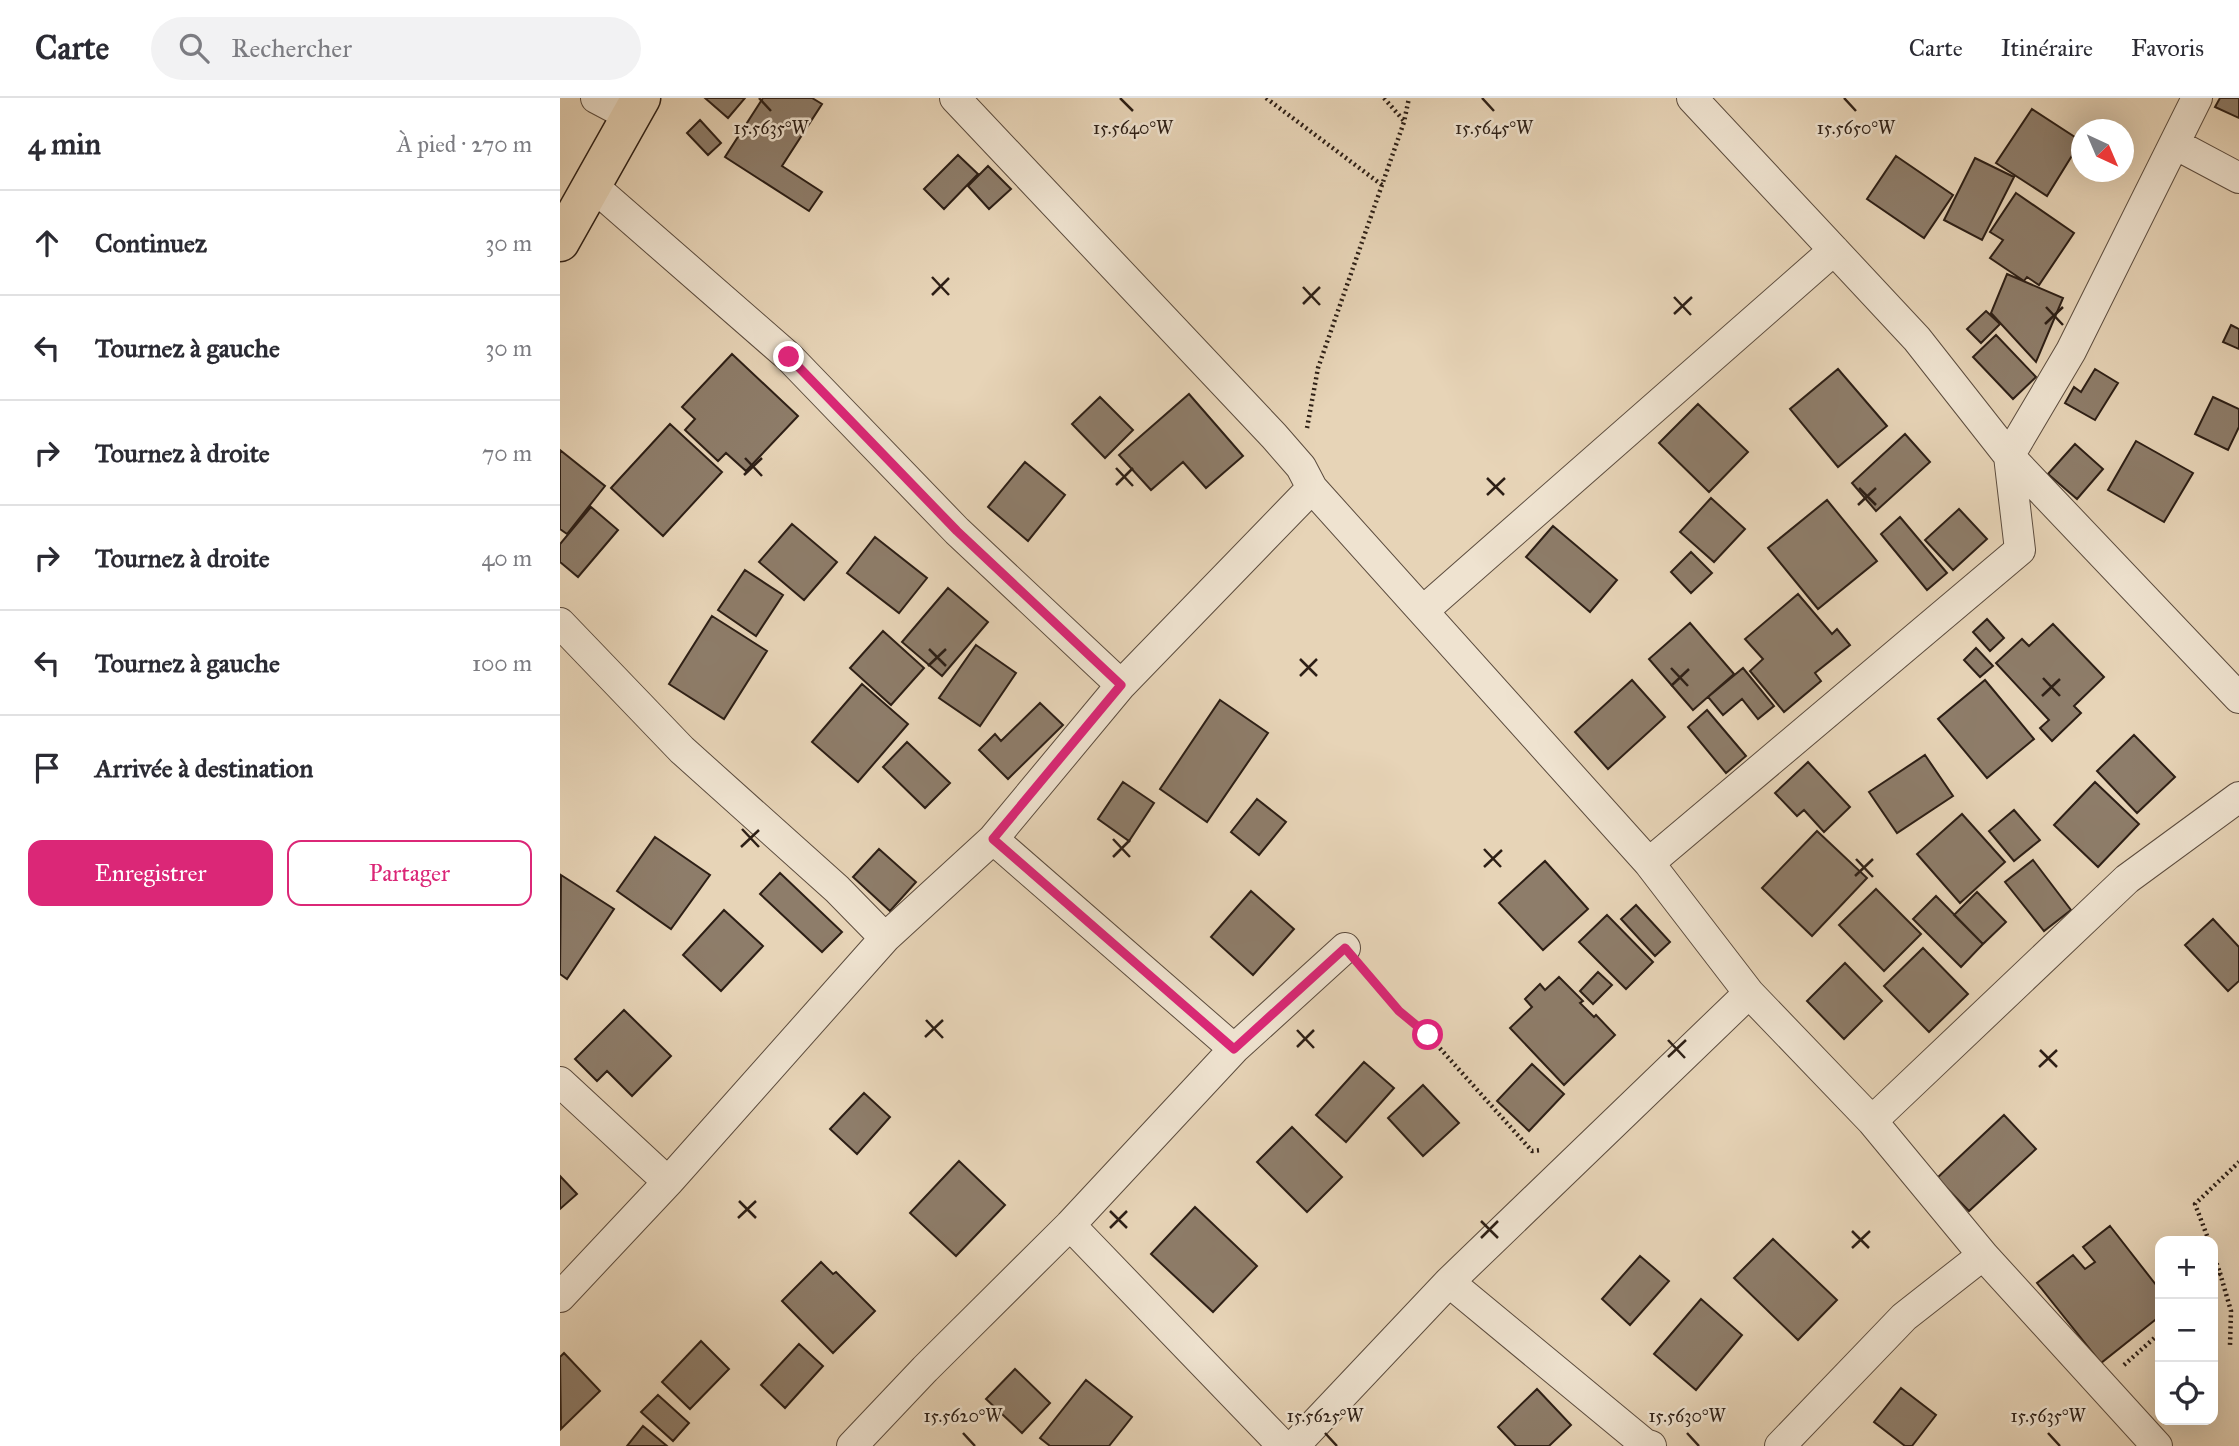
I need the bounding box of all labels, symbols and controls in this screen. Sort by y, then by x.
search box [151,17,641,80]
text: Carte [35,28,109,68]
icon: search [175,29,213,67]
text: Rechercher [231,32,352,64]
text: Carte [1909,33,1963,63]
text: Itinéraire [2001,33,2093,63]
text: Favoris [2131,33,2204,63]
text: 15.5635°W [733,117,809,139]
text: 15.5640°W [1093,117,1174,139]
text: 15.5645°W [1455,117,1534,139]
text: 15.5650°W [1817,117,1896,139]
north arrow [2071,119,2134,182]
text: 4 min [28,126,101,162]
text: À pied · 270 m [397,130,532,158]
icon: ahead [28,224,66,262]
text: Continuez [95,227,207,259]
text: 30 m [485,229,532,257]
icon: left [28,329,66,367]
text: Tournez à gauche [95,332,280,364]
text: 30 m [485,334,532,362]
route end [773,341,804,372]
icon: right [28,434,66,472]
text: Tournez à droite [95,437,270,469]
text: 70 m [482,439,532,467]
icon: right [28,539,66,577]
text: Tournez à droite [95,542,270,574]
text: 40 m [482,544,532,572]
icon: left [28,644,66,682]
text: Tournez à gauche [95,647,280,679]
text: 100 m [472,649,532,677]
icon: arrive [28,749,66,787]
text: Arrivée à destination [95,752,313,784]
button: Enregistrer [28,840,273,906]
button: Partager [287,840,532,906]
route start [1412,1019,1443,1050]
map controls [2155,1236,2218,1425]
button: + [2155,1236,2218,1299]
button: − [2155,1299,2218,1362]
button: locate [2155,1362,2218,1425]
text: 15.5620°W [924,1405,1003,1427]
text: 15.5625°W [1287,1405,1364,1427]
text: 15.5630°W [1648,1405,1727,1427]
text: 15.5635°W [2010,1405,2086,1427]

